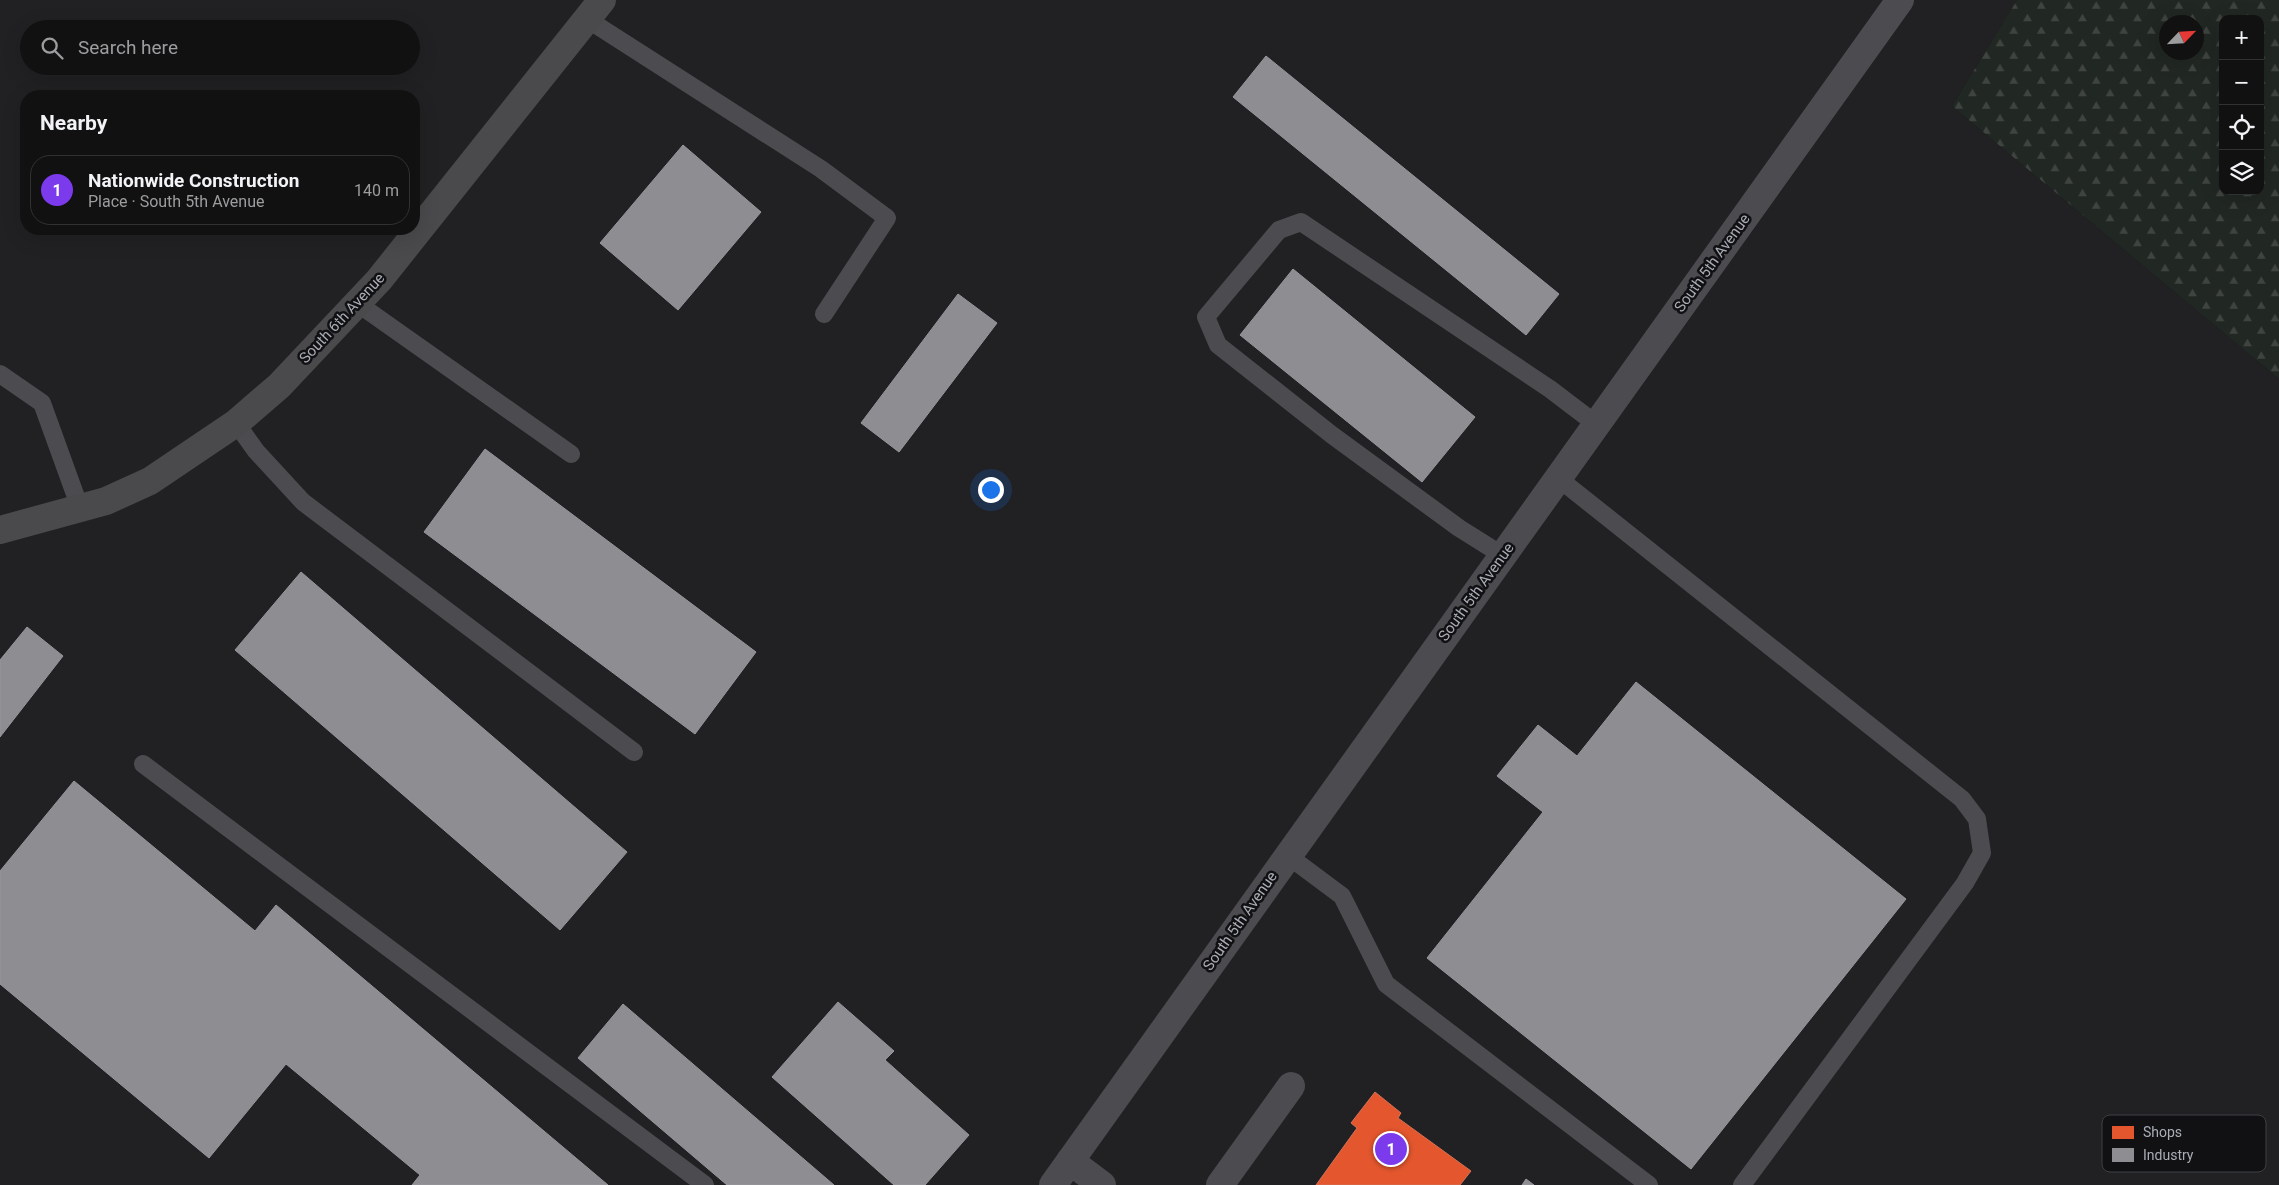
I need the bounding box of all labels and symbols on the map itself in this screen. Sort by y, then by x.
north arrow [2159,15,2204,60]
street label: South 5th Avenue [1670,210,1754,316]
street label: South 6th Avenue [296,269,389,367]
your location [978,477,1004,503]
street label: South 5th Avenue [1434,539,1518,645]
street label: South 5th Avenue [1199,868,1281,974]
legend [2102,1115,2266,1172]
text: Shops [2143,1124,2182,1140]
pin: 1 [1375,1130,1407,1168]
text: Industry [2143,1147,2194,1163]

